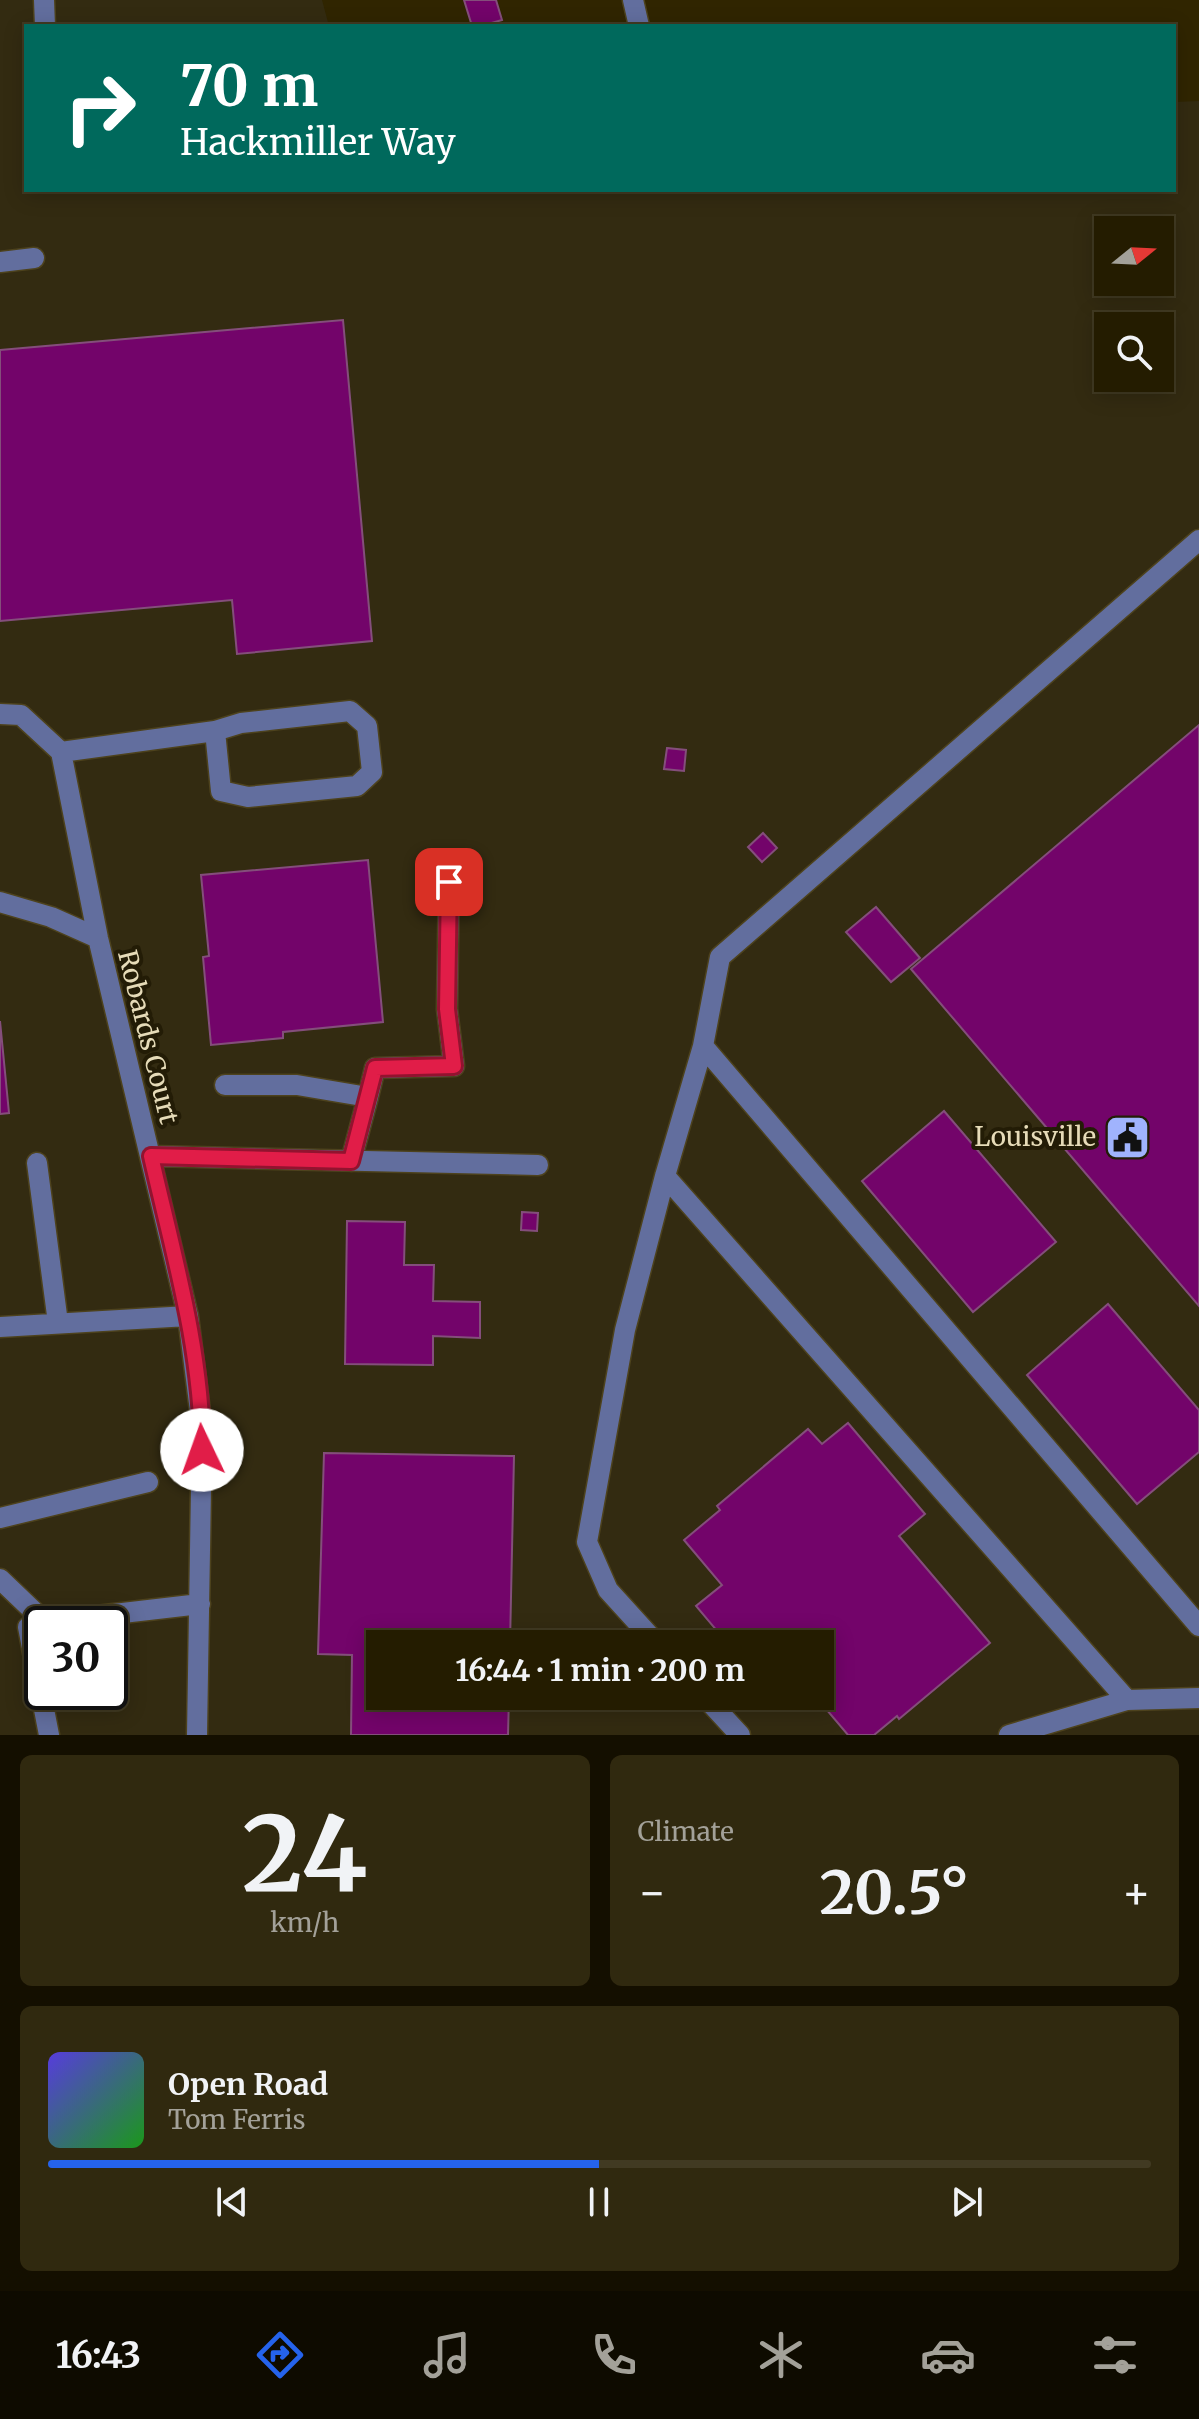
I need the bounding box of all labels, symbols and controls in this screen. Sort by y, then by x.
text: 70 m [180,51,318,121]
icon: right [48,56,152,160]
text: Hackmiller Way [180,120,456,165]
north arrow [1094,216,1174,296]
map controls [1094,216,1174,392]
button: search [1094,312,1174,392]
pin [415,848,483,916]
icon: arrive [427,860,471,904]
street label: Robards Court [111,946,186,1127]
public building icon: Louisville [1103,1113,1151,1161]
place label: Louisville [974,1120,1096,1153]
position arrow [160,1408,244,1492]
speed limit sign: 30 [24,1606,128,1710]
text: 16:44 · 1 min · 200 m [455,1651,745,1689]
text: 24 [242,1789,367,1919]
text: Climate [638,1815,734,1848]
text: 20.5° [819,1855,969,1930]
text: − [638,1865,667,1920]
text: + [1122,1865,1151,1920]
text: km/h [270,1906,339,1939]
text: Open Road [168,2065,328,2103]
text: Tom Ferris [168,2103,306,2136]
icon: previous [210,2180,254,2224]
icon: pause [577,2180,621,2224]
icon: next [945,2180,989,2224]
icon: directions [252,2327,308,2383]
icon: music [419,2327,475,2383]
icon: phone [586,2327,642,2383]
icon: climate [753,2327,809,2383]
icon: car [920,2327,976,2383]
icon: filters [1087,2327,1143,2383]
text: 16:43 [56,2333,141,2378]

